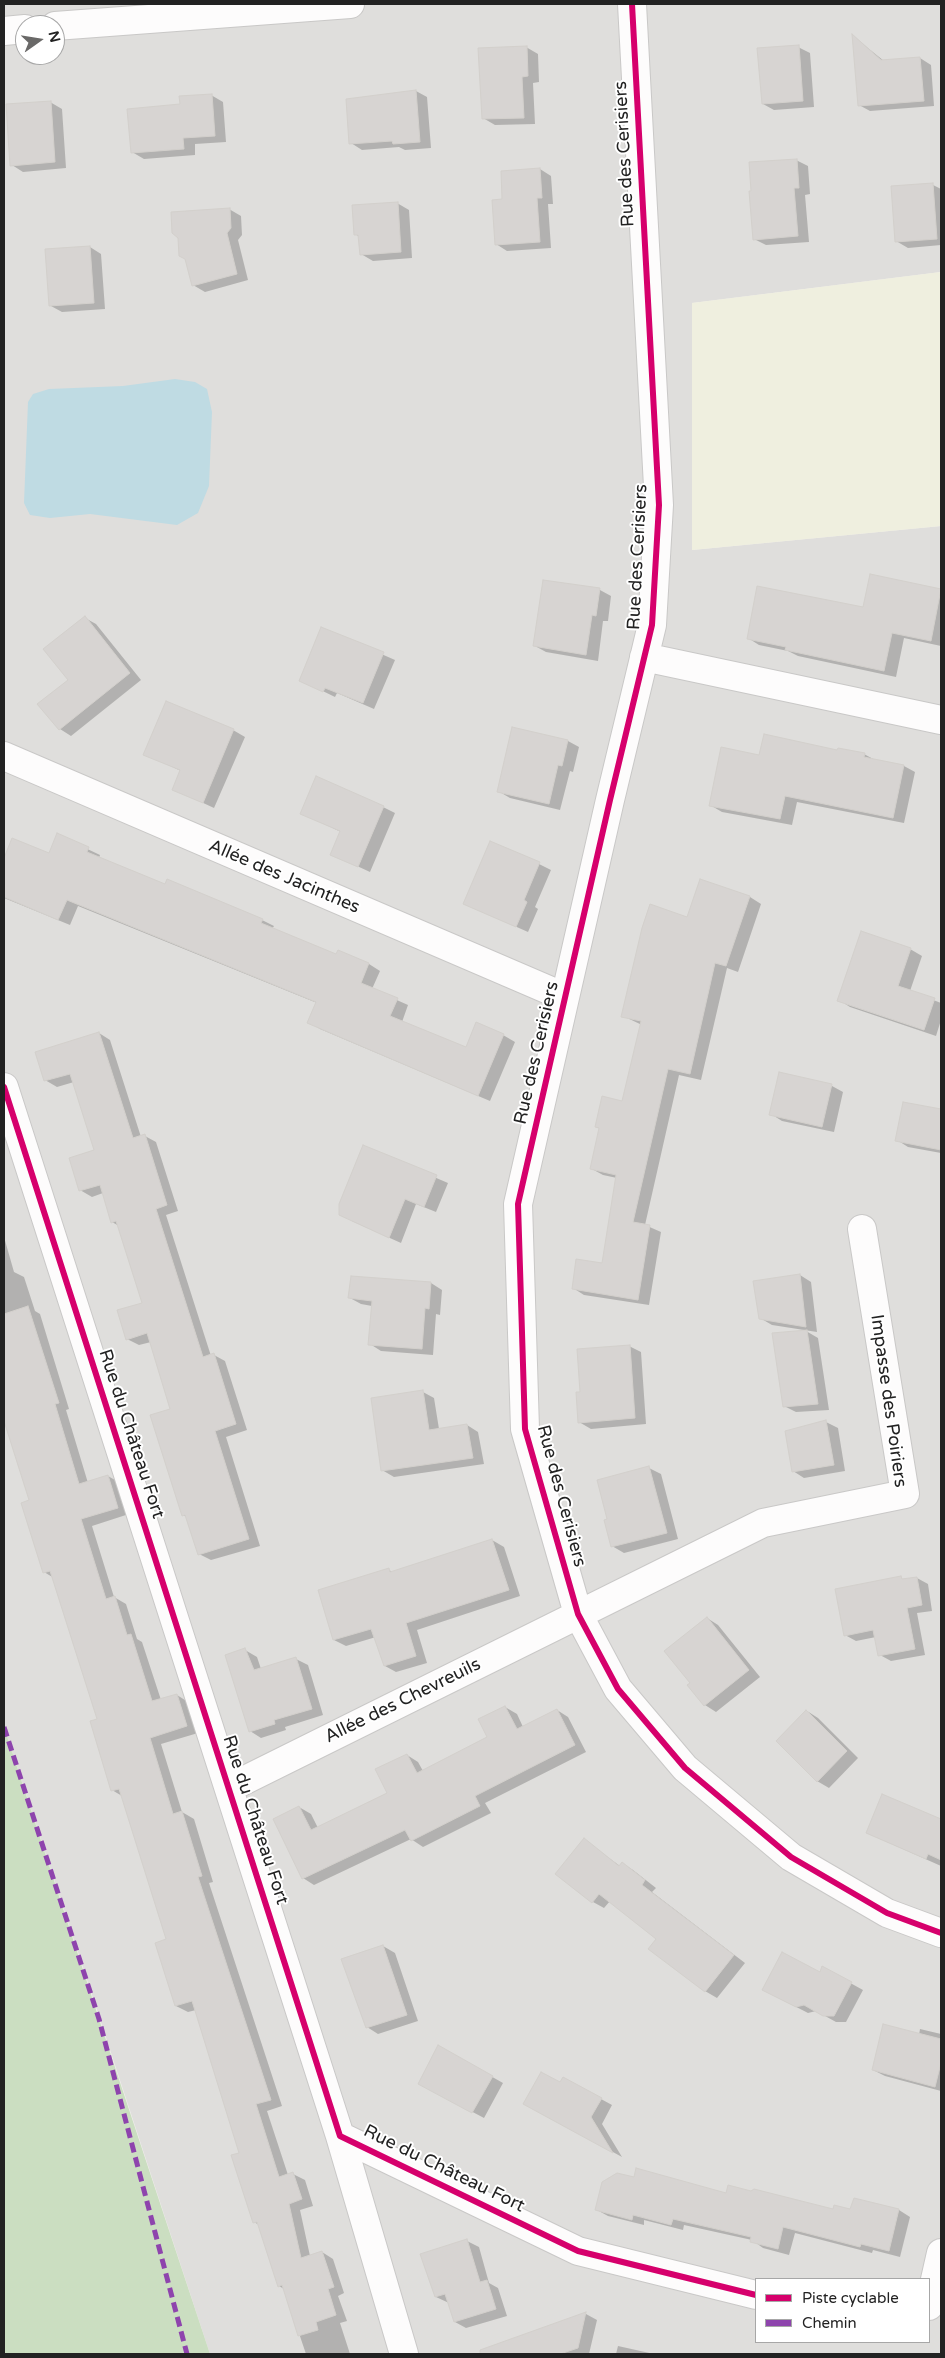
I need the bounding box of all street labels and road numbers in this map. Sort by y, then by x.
street label: Rue des Cerisiers [610,80,640,228]
street label: Rue des Cerisiers [623,483,653,631]
street label: Allée des Jacinthes [205,835,363,919]
street label: Rue des Cerisiers [510,979,564,1127]
street label: Impasse des Poiriers [865,1313,911,1489]
street label: Rue du Château Fort [93,1347,169,1521]
street label: Rue des Cerisiers [532,1423,590,1569]
street label: Allée des Chevreuils [322,1654,484,1748]
street label: Rue du Château Fort [217,1733,293,1907]
street label: Rue du Château Fort [360,2121,528,2217]

